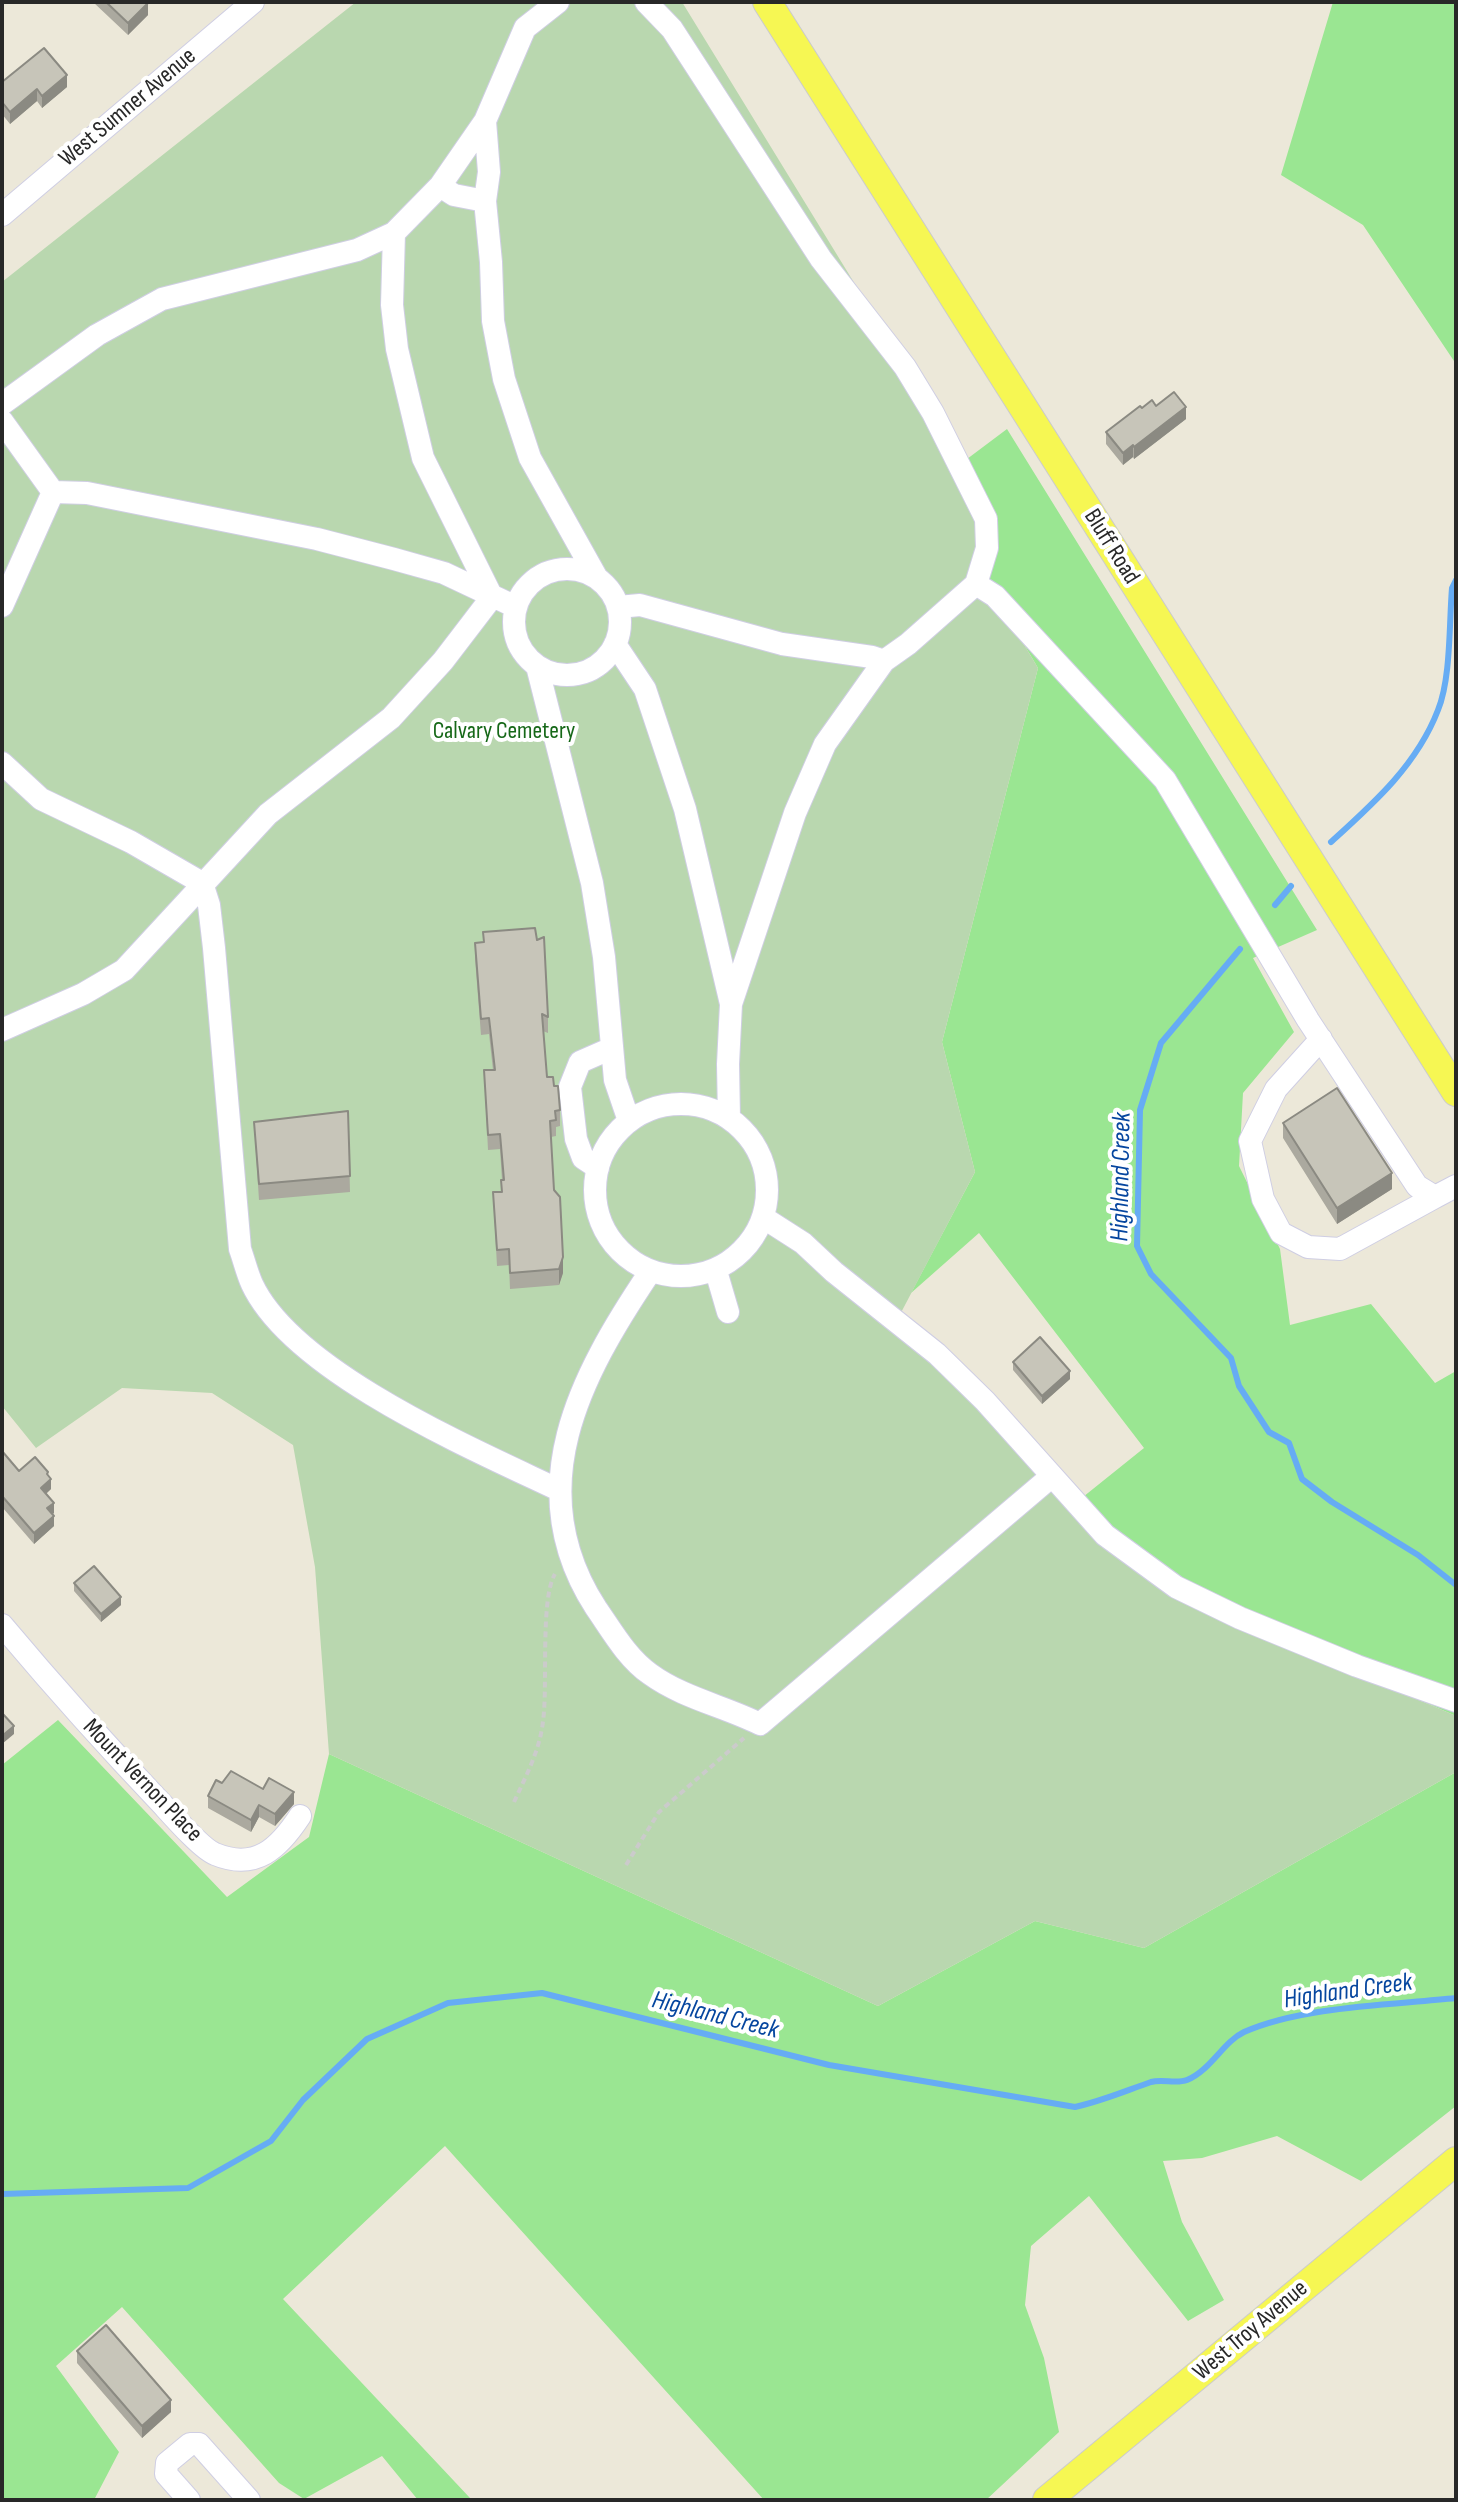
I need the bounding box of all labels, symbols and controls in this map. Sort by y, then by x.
street label: West Sumner Avenue [54,42,202,174]
street label: Bluff Road [1077,504,1145,590]
park label: Calvary Cemetery [433,718,575,746]
water label: Highland Creek [1105,1112,1139,1242]
street label: Mount Vernon Place [76,1714,208,1848]
water label: Highland Creek [1282,1968,1414,2016]
water label: Highland Creek [649,1985,781,2047]
street label: West Troy Avenue [1188,2275,1314,2387]

